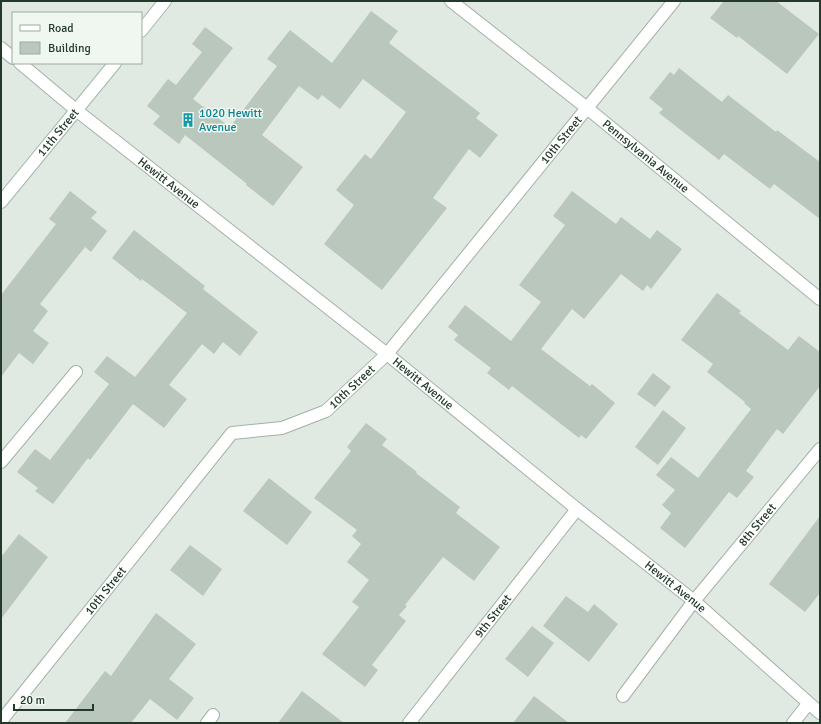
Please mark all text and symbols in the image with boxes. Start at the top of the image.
legend [12,12,142,64]
text: Road [48,21,74,36]
text: Building [48,41,91,56]
street label: 11th Street [34,106,83,160]
place label: 1020 Hewitt Avenue [199,106,262,135]
building icon: 1020 Hewitt Avenue [180,112,196,128]
street label: 10th Street [537,113,585,167]
street label: Pennsylvania Avenue [599,117,692,196]
street label: Hewitt Avenue [134,154,202,212]
street label: Hewitt Avenue [389,354,456,413]
street label: 10th Street [326,362,378,412]
street label: 8th Street [735,501,780,550]
street label: Hewitt Avenue [641,558,709,616]
street label: 10th Street [82,564,130,618]
street label: 9th Street [472,592,515,641]
scale bar [14,686,93,712]
text: 20 m [20,693,45,708]

